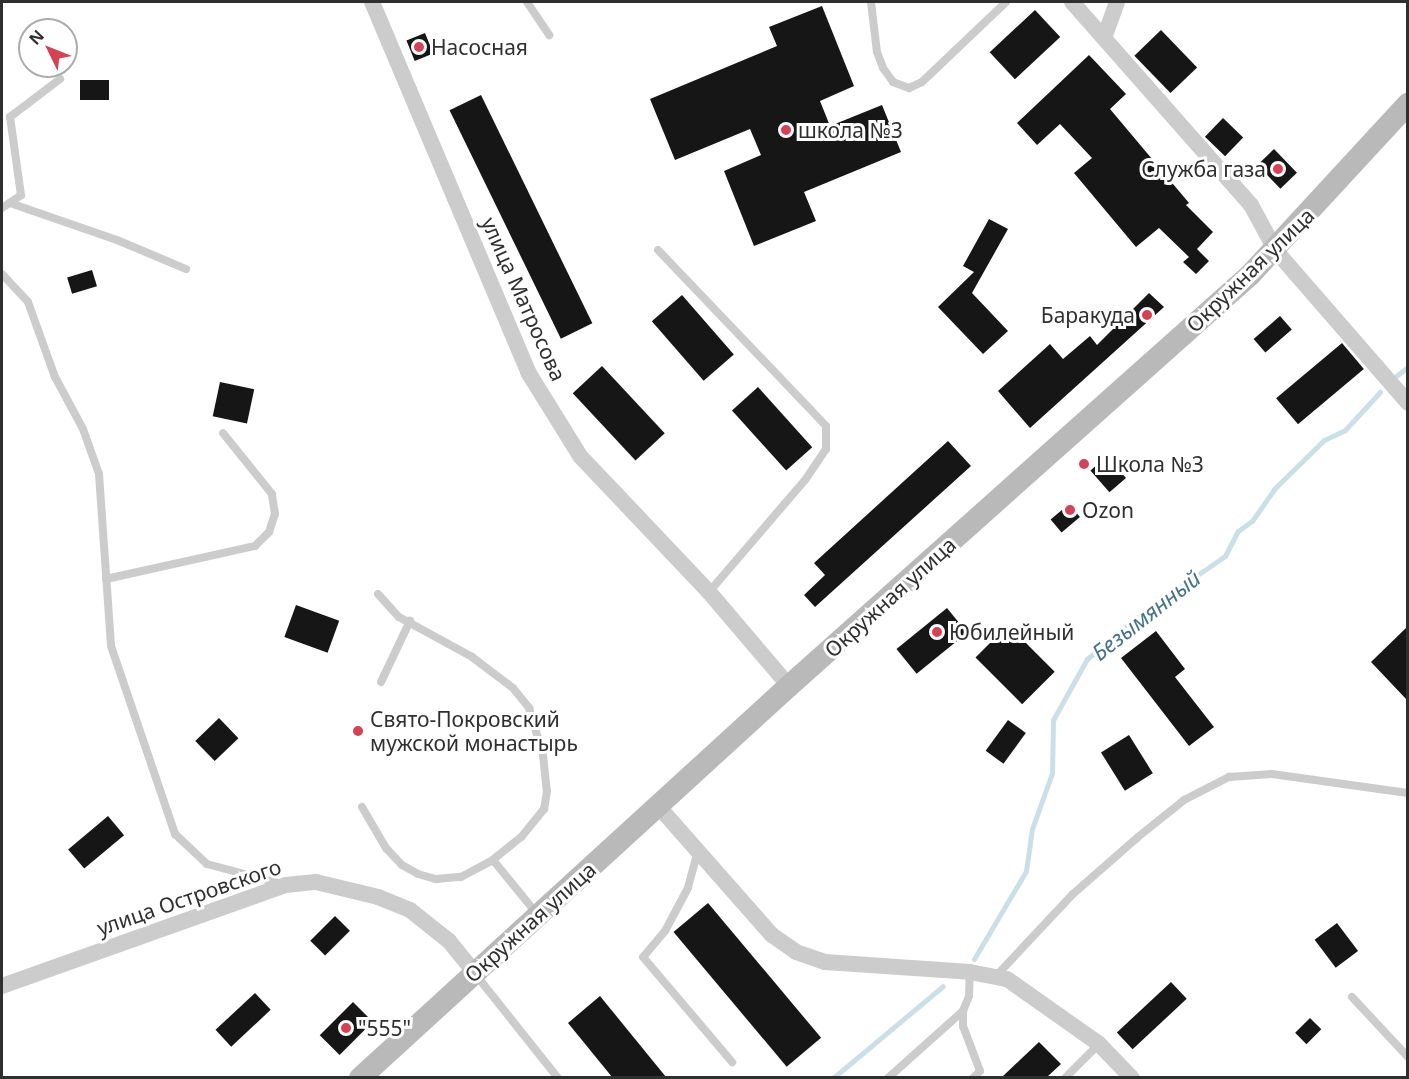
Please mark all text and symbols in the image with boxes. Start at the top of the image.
north arrow [18,18,78,78]
text: N [24,25,49,49]
place label: Насосная [431,34,528,60]
marker: Насосная [412,40,426,54]
place label: школа №3 [798,117,903,143]
marker: школа №3 [779,123,793,137]
place label: Служба газа [1141,156,1266,182]
marker: Служба газа [1271,162,1285,176]
street label: Окружная улица [1181,203,1319,337]
street label: улица Матросова [477,213,571,385]
place label: Баракуда [1041,302,1135,328]
marker: Баракуда [1140,308,1154,322]
place label: Школа №3 [1096,451,1204,477]
marker: Школа №3 [1077,457,1091,471]
place label: Ozon [1082,497,1134,523]
marker: Ozon [1063,503,1077,517]
street label: Окружная улица [819,532,961,662]
water label: Безымянный [1087,564,1205,666]
place label: Юбилейный [949,619,1074,645]
marker: Юбилейный [930,625,944,639]
place label: Свято-Покровский мужской монастырь [370,706,578,756]
marker: Свято-Покровский мужской монастырь [351,724,365,738]
street label: улица Островского [94,854,284,940]
street label: Окружная улица [459,857,601,987]
place label: "555" [358,1015,411,1041]
marker: "555" [339,1021,353,1035]

